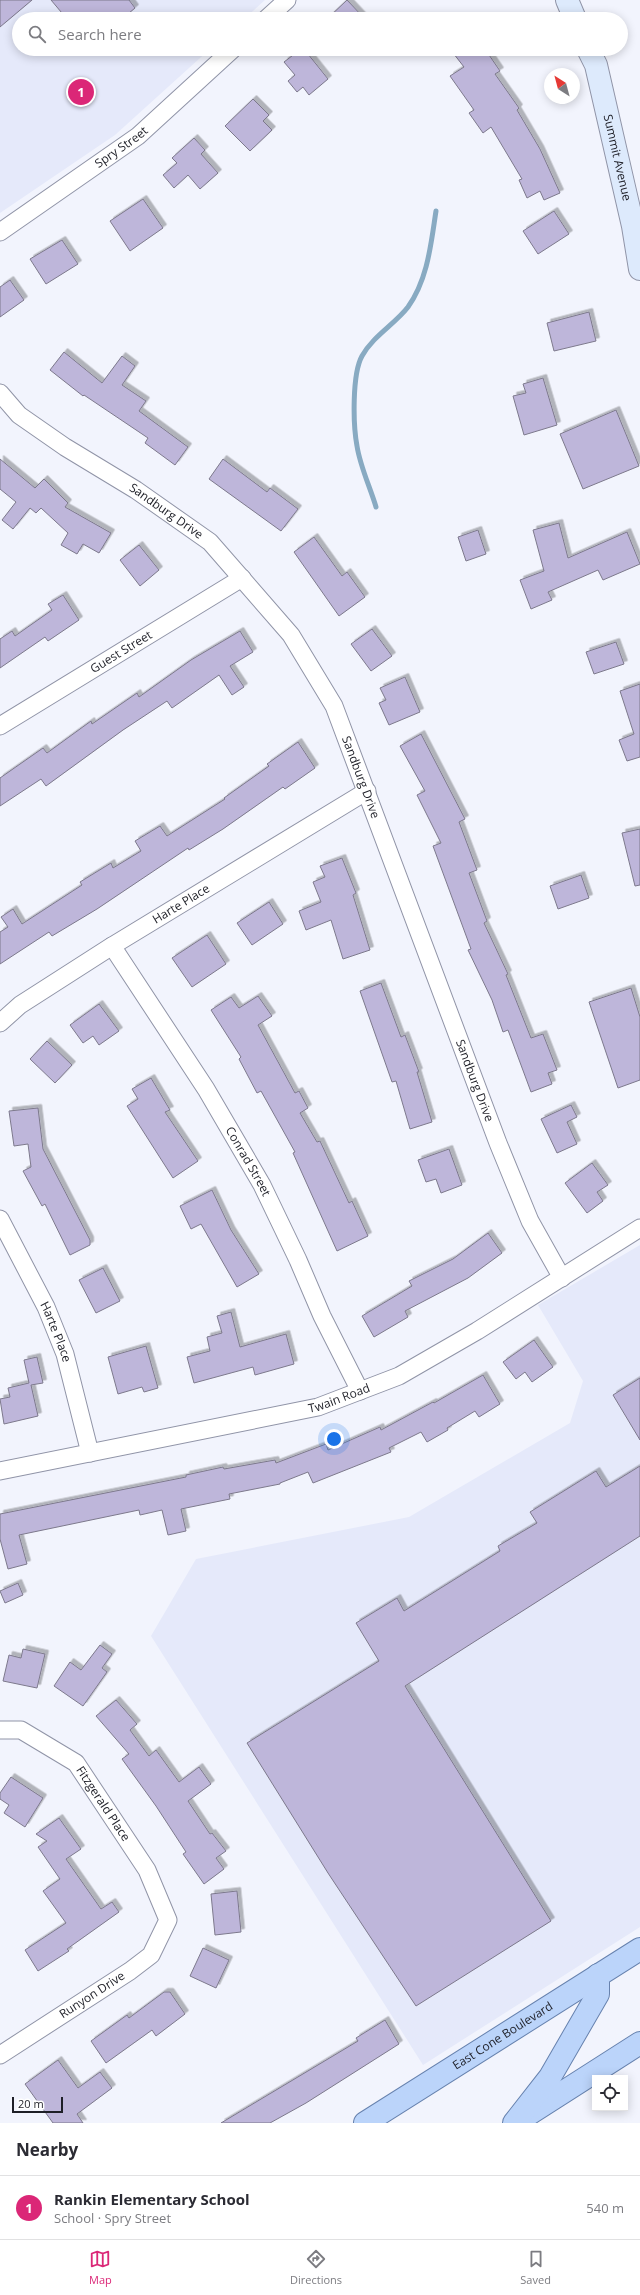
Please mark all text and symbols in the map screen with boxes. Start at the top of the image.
search box [12,12,628,56]
icon: search [26,23,48,45]
text: Search here [58,24,142,44]
north arrow [544,68,580,104]
pin: 1 [68,77,94,107]
street label: Summit Avenue [600,113,636,203]
street label: Spry Street [91,122,151,172]
street label: Sandburg Drive [126,479,207,543]
street label: Guest Street [87,626,155,677]
street label: Sandburg Drive [338,734,384,821]
street label: Harte Place [149,880,213,927]
street label: Sandburg Drive [452,1037,498,1124]
street label: Conrad Street [222,1123,275,1199]
street label: Harte Place [36,1298,76,1364]
street label: Twain Road [307,1379,372,1417]
your location [324,1429,344,1449]
street label: Fitzgerald Place [72,1763,135,1845]
street label: Runyon Drive [56,1967,128,2022]
street label: East Cone Boulevard [449,1997,556,2073]
map controls [592,2075,628,2111]
button: locate [592,2075,628,2111]
scale bar [12,2095,63,2114]
text: 20 m [18,2096,44,2111]
text: Nearby [16,2138,78,2161]
text: Rankin Elementary School [54,2189,250,2209]
text: 1 [25,2199,33,2217]
text: 540 m [586,2199,624,2217]
text: School · Spry Street [54,2209,171,2227]
tab: Map [89,2248,112,2287]
tab: Directions [290,2248,342,2287]
tab: Saved [520,2248,551,2287]

